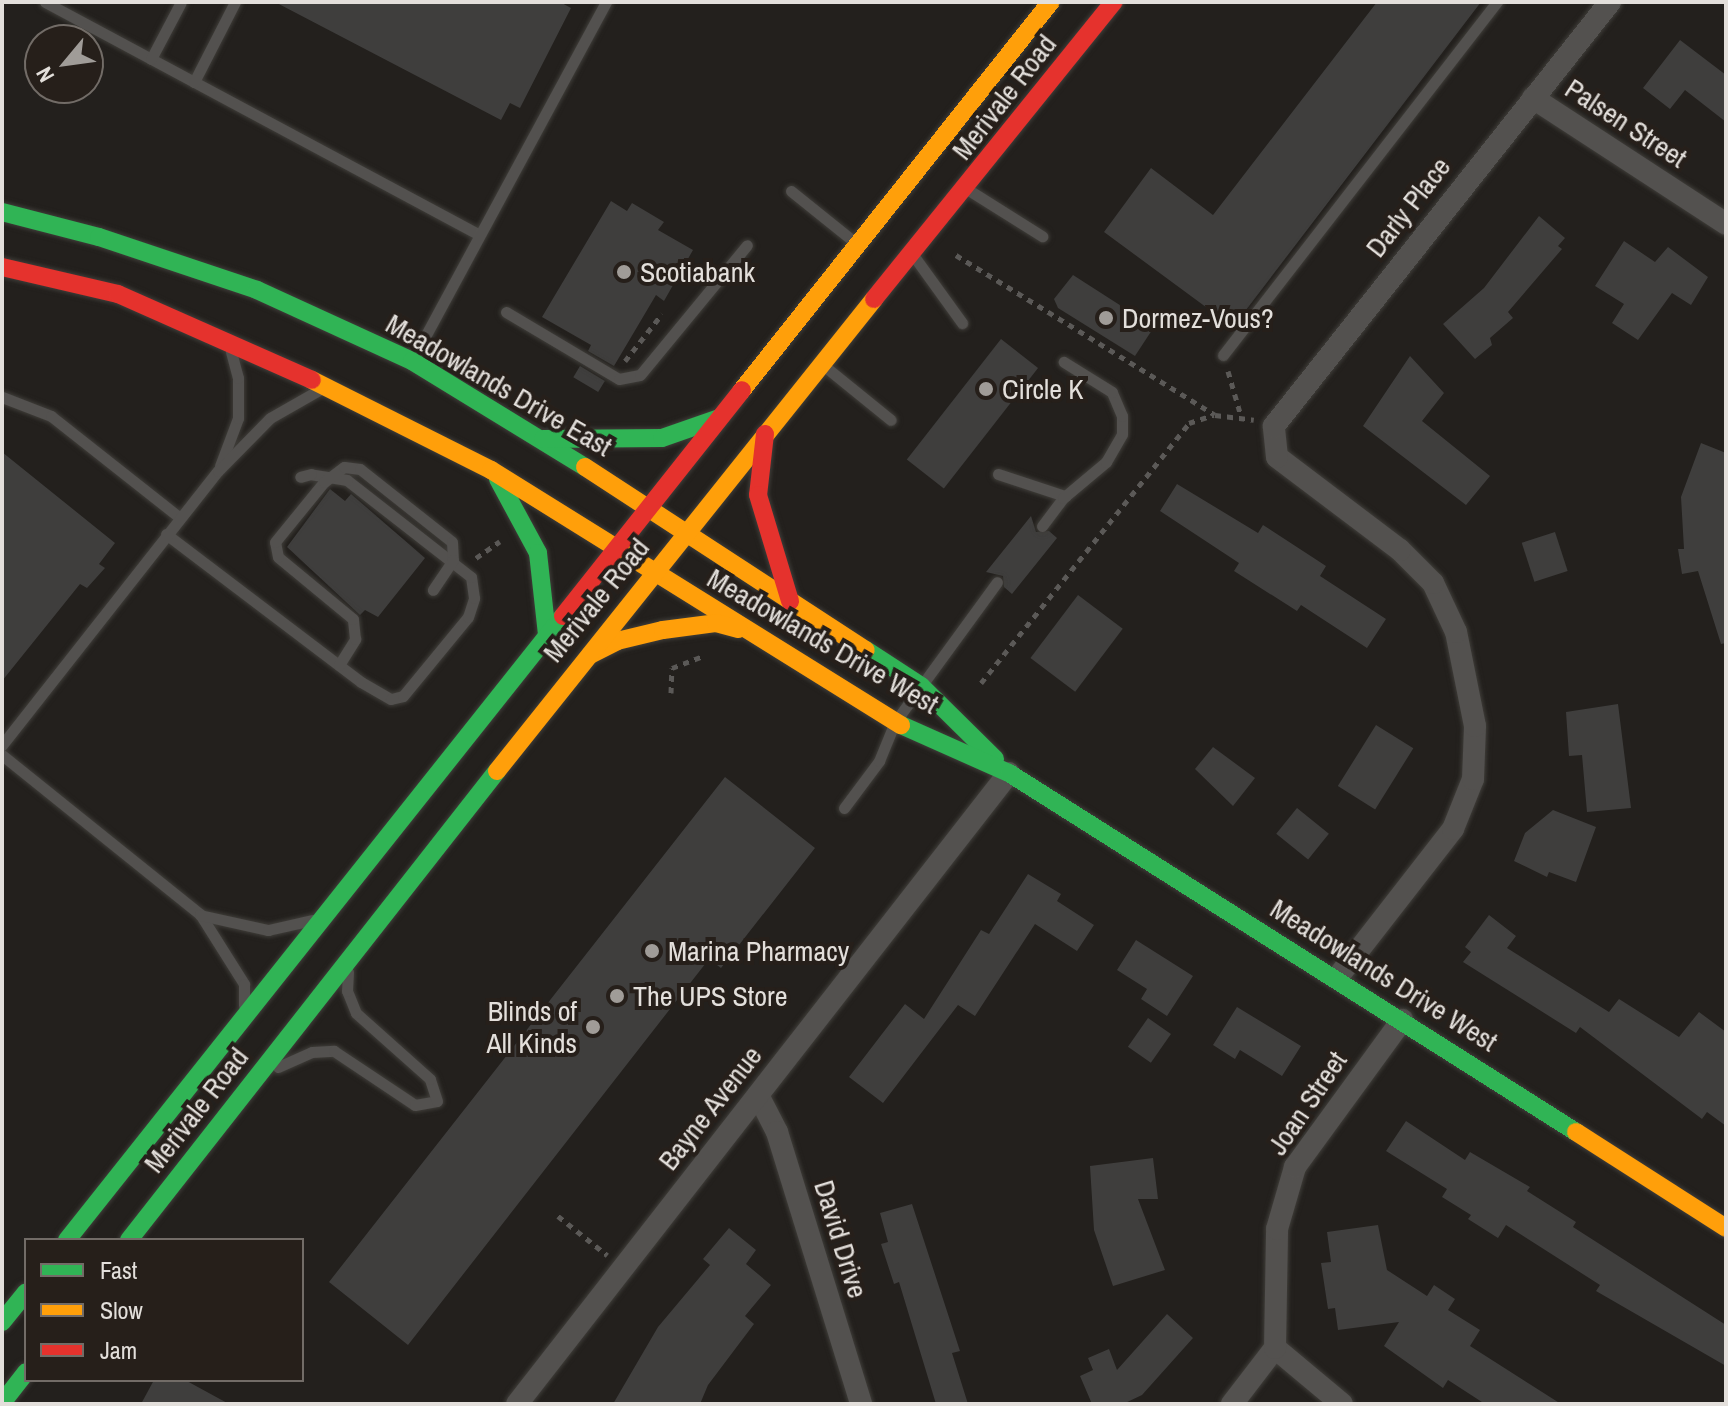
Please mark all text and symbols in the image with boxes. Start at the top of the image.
north arrow [24,24,104,104]
street label: Merivale Road [945,28,1063,166]
text: N [28,62,61,88]
street label: Palsen Street [1559,71,1693,175]
street label: Darly Place [1359,150,1457,264]
place label: Scotiabank [640,255,755,289]
marker: Scotiabank [615,263,633,281]
place label: Dormez-Vous? [1122,301,1274,335]
street label: Meadowlands Drive East [380,307,618,463]
marker: Dormez-Vous? [1097,309,1115,327]
place label: Circle K [1002,372,1084,406]
marker: Circle K [977,380,995,398]
street label: Merivale Road [536,531,656,669]
street label: Meadowlands Drive West [702,561,944,721]
street label: Meadowlands Drive West [1264,892,1504,1058]
place label: Marina Pharmacy [668,934,849,968]
marker: Marina Pharmacy [643,942,661,960]
place label: The UPS Store [633,979,787,1013]
marker: The UPS Store [608,987,626,1005]
place label: Blinds of All Kinds [486,994,577,1060]
marker: Blinds of All Kinds [584,1018,602,1036]
street label: Bayne Avenue [651,1039,769,1177]
street label: Merivale Road [137,1041,255,1179]
street label: Joan Street [1260,1045,1354,1161]
street label: David Drive [807,1176,875,1302]
legend [24,1238,304,1382]
text: Fast [100,1254,137,1286]
text: Slow [100,1294,143,1326]
text: Jam [100,1334,137,1366]

